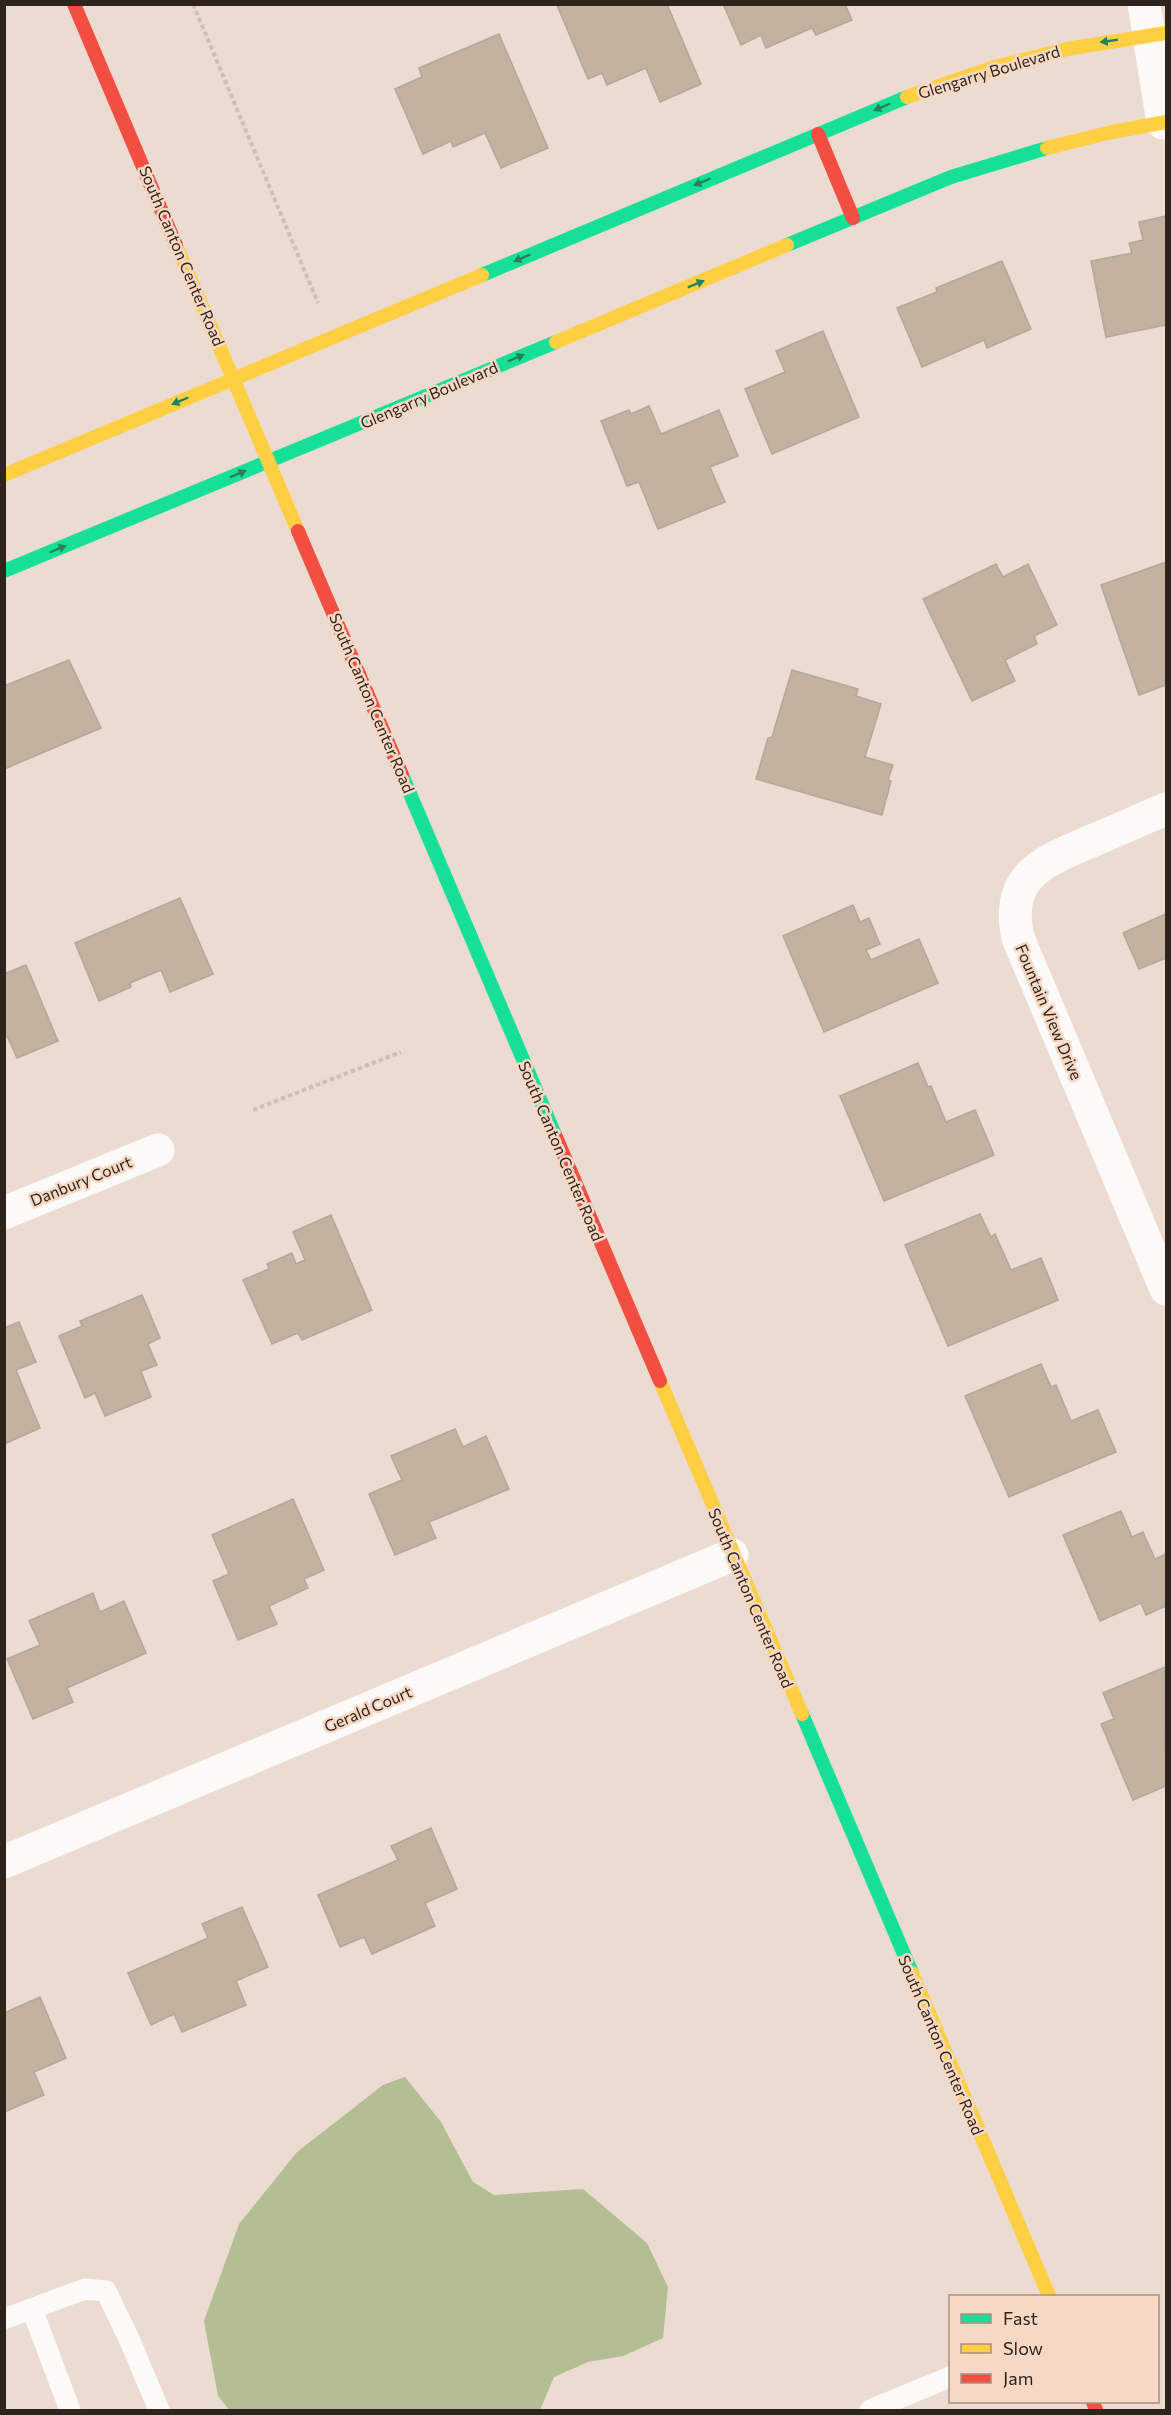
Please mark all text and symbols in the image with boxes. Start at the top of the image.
one-way arrow [1099,36,1118,45]
street label: Glengarry Boulevard [916,41,1062,102]
one-way arrow [872,102,890,112]
street label: South Canton Center Road [136,163,229,349]
one-way arrow [693,178,710,187]
one-way arrow [513,254,531,263]
one-way arrow [687,279,704,288]
one-way arrow [507,354,524,363]
street label: Glengarry Boulevard [357,357,500,432]
one-way arrow [171,396,189,406]
one-way arrow [230,469,248,479]
one-way arrow [50,544,68,554]
street label: South Canton Center Road [326,610,419,796]
street label: Fountain View Drive [1012,941,1087,1083]
street label: South Canton Center Road [515,1058,608,1244]
street label: Danbury Court [27,1151,135,1210]
street label: South Canton Center Road [705,1505,798,1691]
street label: Gerald Court [321,1681,415,1736]
street label: South Canton Center Road [895,1952,988,2138]
legend [949,2295,1159,2403]
text: Fast [1003,2307,1038,2329]
text: Slow [1003,2337,1043,2359]
text: Jam [1003,2367,1033,2389]

